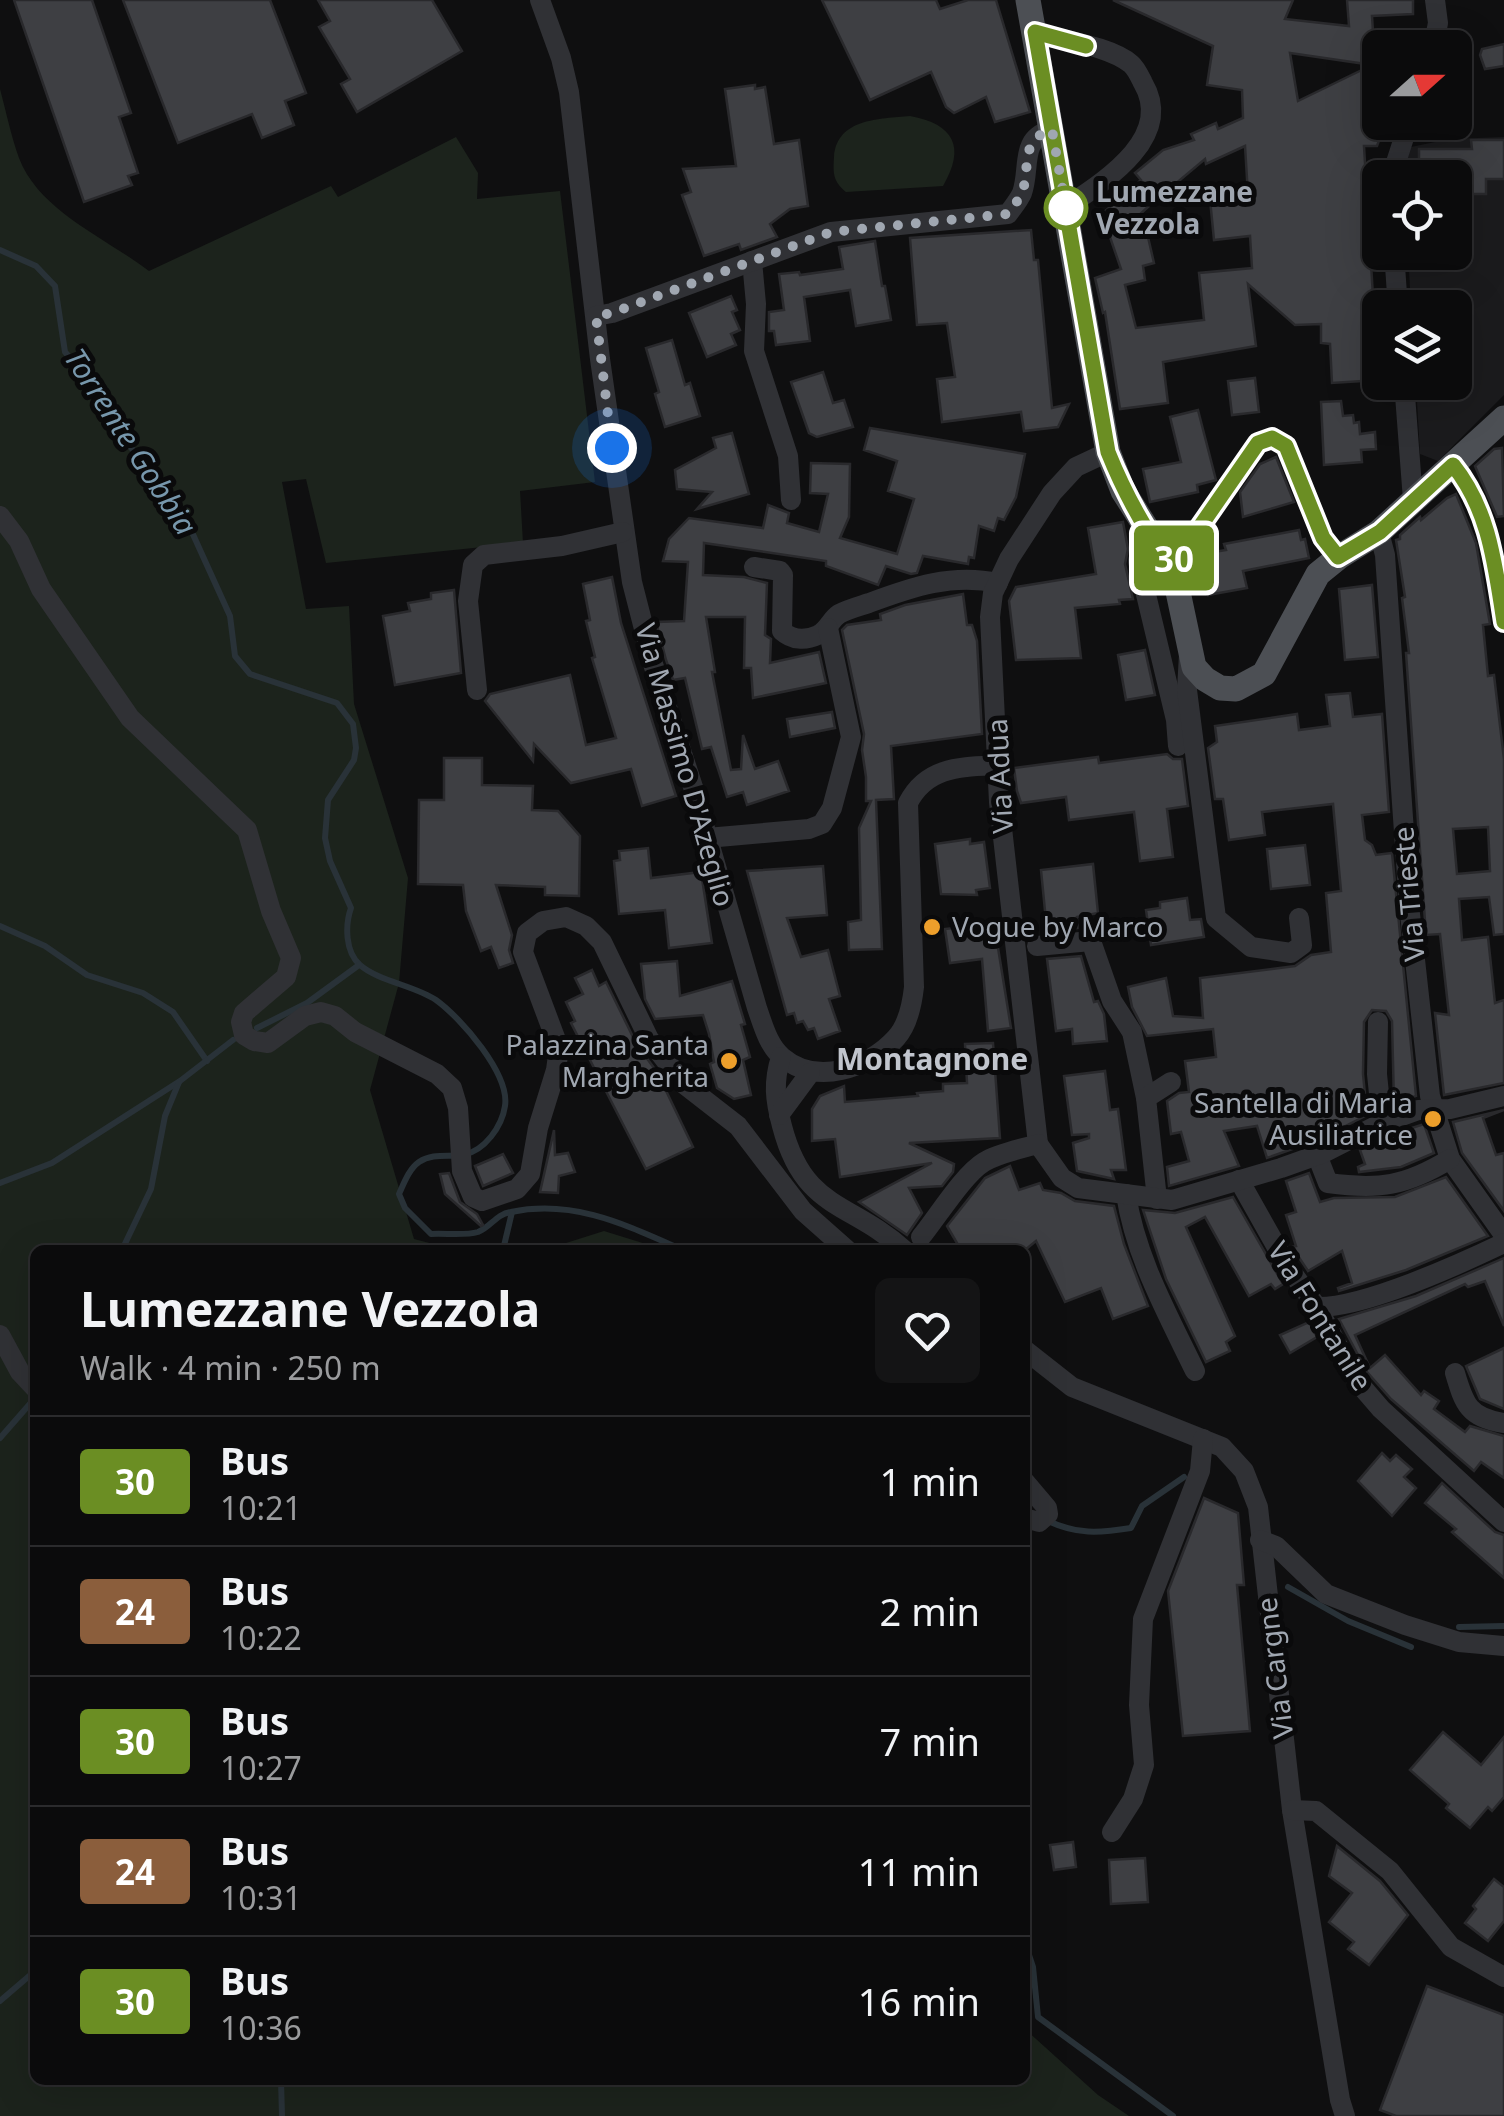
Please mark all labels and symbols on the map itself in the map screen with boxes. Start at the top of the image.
north arrow [1362,30,1472,140]
place label: Lumezzane Vezzola [1096,172,1253,242]
marker: Lumezzane Vezzola [1045,187,1087,229]
water label: Torrente Gobbia [56,340,207,542]
your location [587,423,637,473]
line badge: 30 [1129,526,1219,590]
street label: Via Massimo D'Azeglio [627,619,745,911]
street label: Via Adua [977,718,1021,835]
street label: Via Trieste [1383,825,1433,963]
place label: Vogue by Marco [952,907,1164,945]
marker: Vogue by Marco [921,916,943,938]
place label: Palazzina Santa Margherita [505,1025,709,1095]
district label: Montagnone [836,1038,1028,1079]
marker: Palazzina Santa Margherita [718,1050,740,1072]
place label: Santella di Maria Ausiliatrice [1194,1083,1413,1153]
marker: Santella di Maria Ausiliatrice [1422,1108,1444,1130]
street label: Via Fontanile [1260,1234,1382,1397]
street label: Via Cargne [1246,1595,1302,1741]

